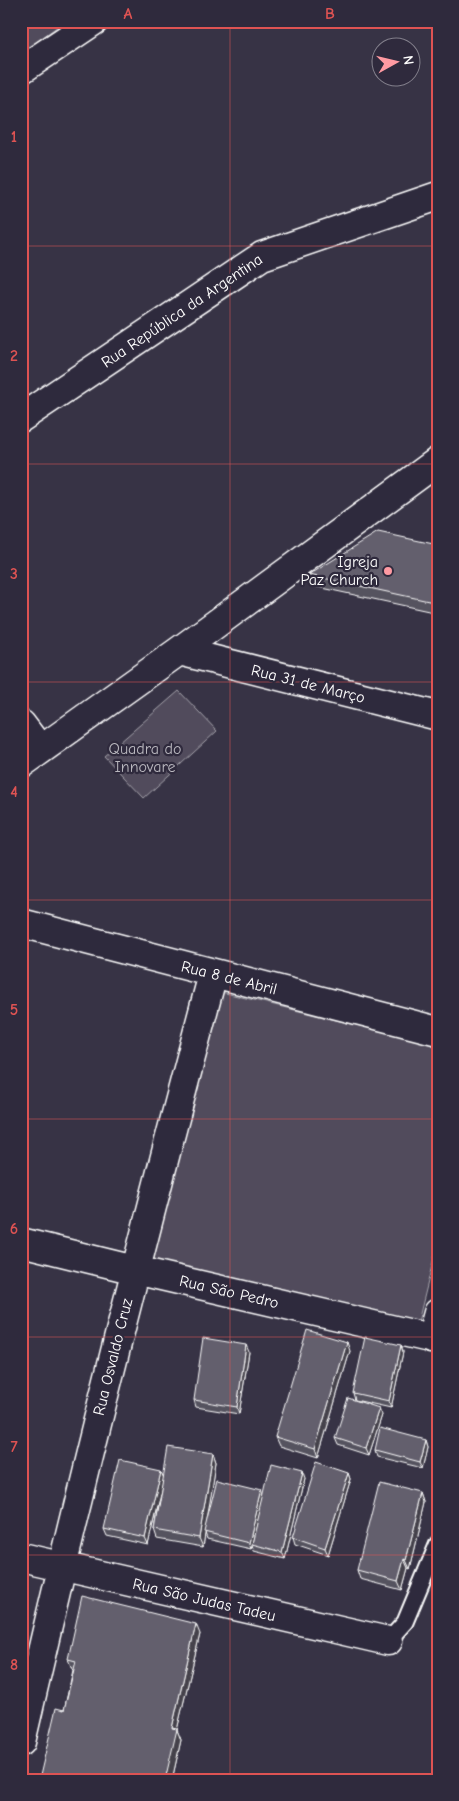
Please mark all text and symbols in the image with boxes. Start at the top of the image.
text: A [124,5,133,23]
text: B [325,5,335,23]
north arrow [372,38,422,88]
text: N [399,55,417,66]
text: 1 [11,128,17,146]
street label: Rua República da Argentina [98,250,266,372]
text: 2 [10,347,18,365]
place label: Igreja Paz Church [300,553,378,589]
text: 3 [10,565,18,583]
marker: Igreja Paz Church [382,565,394,577]
street label: Rua 31 de Março [249,661,367,707]
park label: Quadra do Innovare [109,740,181,776]
text: 4 [10,783,18,801]
street label: Rua 8 de Abril [179,957,279,999]
text: 5 [10,1001,18,1019]
text: 6 [10,1220,18,1238]
street label: Rua São Pedro [178,1272,280,1312]
street label: Rua Osvaldo Cruz [90,1297,136,1417]
text: 7 [10,1438,18,1456]
street label: Rua São Judas Tadeu [131,1575,277,1625]
text: 8 [10,1656,18,1674]

